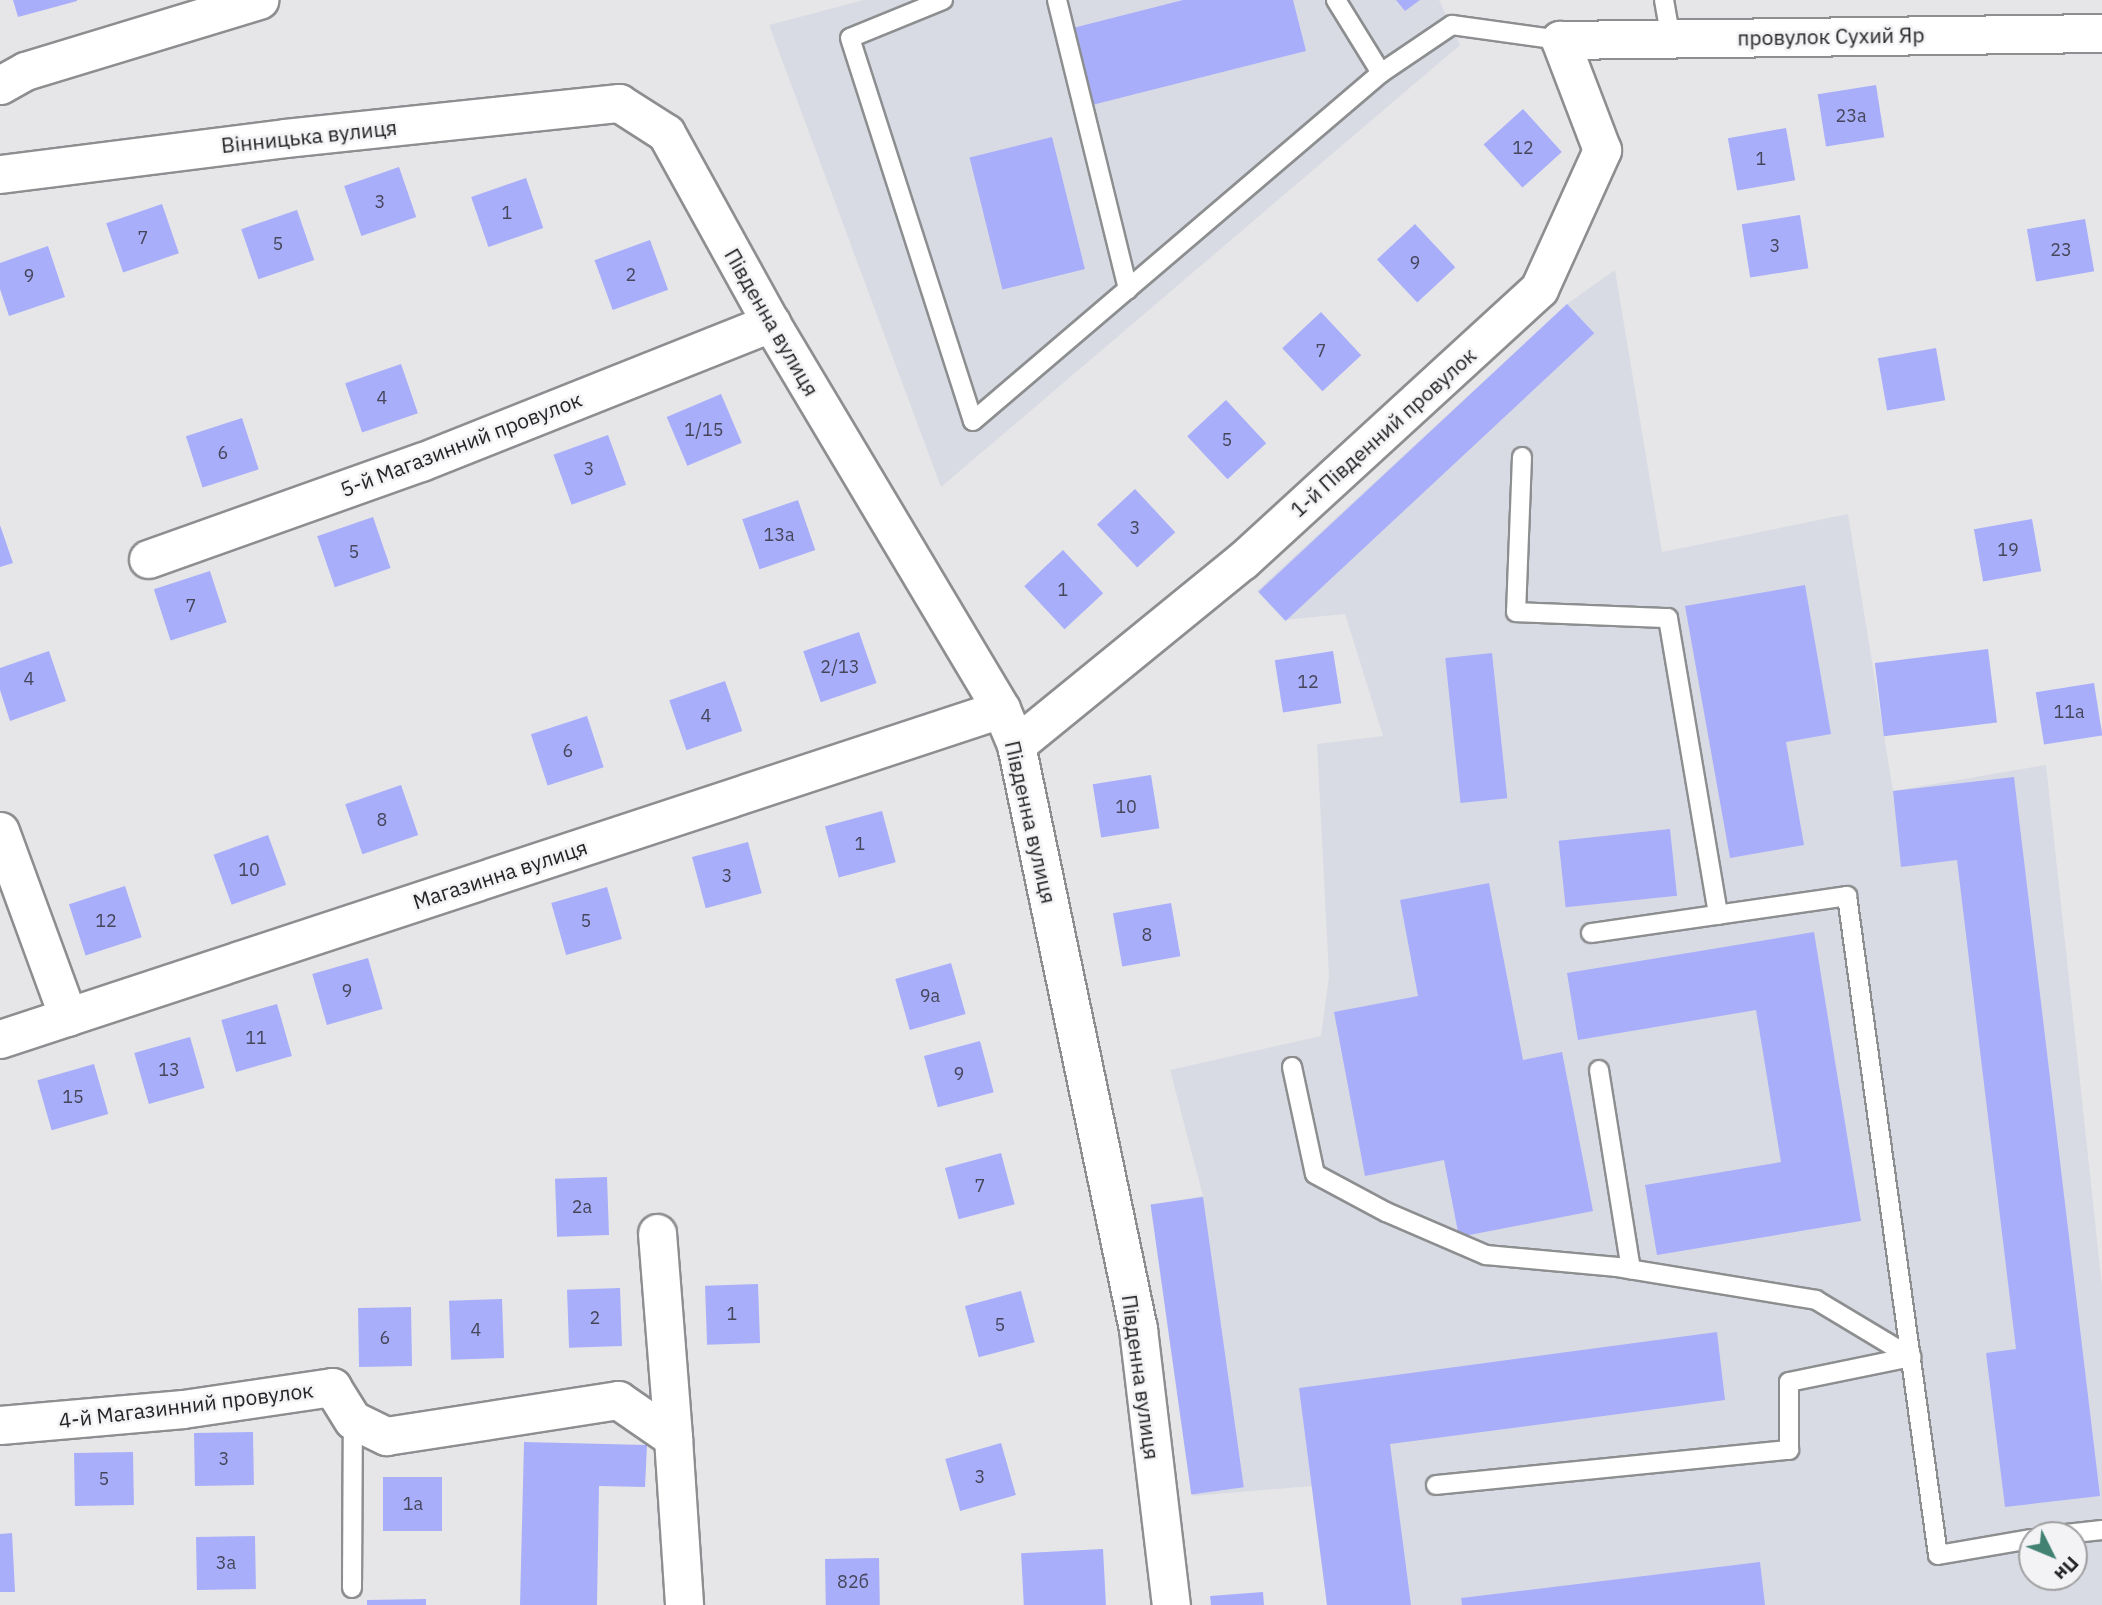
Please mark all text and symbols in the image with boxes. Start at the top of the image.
street label: провулок Сухий Яр [1737,22,1925,50]
house number: 23а [1835,105,1867,127]
street label: Вінницька вулиця [220,114,398,158]
house number: 12 [1512,137,1534,159]
house number: 1 [1756,148,1766,170]
house number: 3 [375,191,385,213]
house number: 1 [502,202,512,224]
house number: 7 [138,227,148,249]
house number: 5 [273,233,283,255]
house number: 3 [1770,235,1780,257]
house number: 23 [2050,239,2072,261]
street label: Південна вулиця [720,244,824,400]
house number: 9 [1410,252,1420,274]
house number: 2 [626,264,636,286]
house number: 9 [24,265,34,287]
house number: 7 [1316,340,1326,362]
street label: 1-й Південний провулок [1285,342,1481,522]
street label: 5-й Магазинний провулок [337,386,585,502]
house number: 4 [377,387,387,409]
house number: 1/15 [684,419,724,441]
house number: 5 [1222,429,1232,451]
house number: 6 [218,442,228,464]
house number: 3 [584,458,594,480]
house number: 3 [1130,517,1140,539]
house number: 13а [763,524,795,546]
house number: 19 [1997,539,2019,561]
house number: 5 [349,541,359,563]
house number: 1 [1058,579,1068,601]
house number: 7 [186,595,196,617]
house number: 2/13 [820,656,860,678]
house number: 4 [24,668,34,690]
house number: 12 [1297,671,1319,693]
house number: 11а [2053,701,2085,723]
house number: 4 [701,705,711,727]
street label: Південна вулиця [1000,738,1062,906]
house number: 6 [563,740,573,762]
house number: 10 [1115,796,1137,818]
house number: 8 [377,809,387,831]
house number: 1 [855,833,865,855]
street label: Магазинна вулиця [410,834,590,914]
house number: 10 [238,859,260,881]
house number: 3 [722,865,732,887]
house number: 12 [95,910,117,932]
house number: 5 [581,910,591,932]
house number: 8 [1142,924,1152,946]
house number: 9 [342,980,352,1002]
house number: 9а [920,985,940,1007]
house number: 11 [245,1027,267,1049]
house number: 13 [158,1059,180,1081]
house number: 9 [954,1063,964,1085]
house number: 15 [62,1086,84,1108]
house number: 7 [975,1175,985,1197]
house number: 2а [572,1196,592,1218]
street label: Південна вулиця [1117,1293,1165,1461]
house number: 1 [727,1303,737,1325]
house number: 2 [590,1307,600,1329]
house number: 5 [995,1314,1005,1336]
house number: 4 [471,1319,481,1341]
house number: 6 [380,1327,390,1349]
street label: 4-й Магазинний провулок [57,1377,315,1433]
house number: 3 [219,1448,229,1470]
house number: 3 [975,1466,985,1488]
house number: 5 [99,1468,109,1490]
house number: 1а [403,1493,423,1515]
north arrow [2018,1521,2088,1591]
house number: 3а [216,1552,236,1574]
text: Пн [2050,1552,2084,1586]
house number: 82б [837,1571,869,1593]

